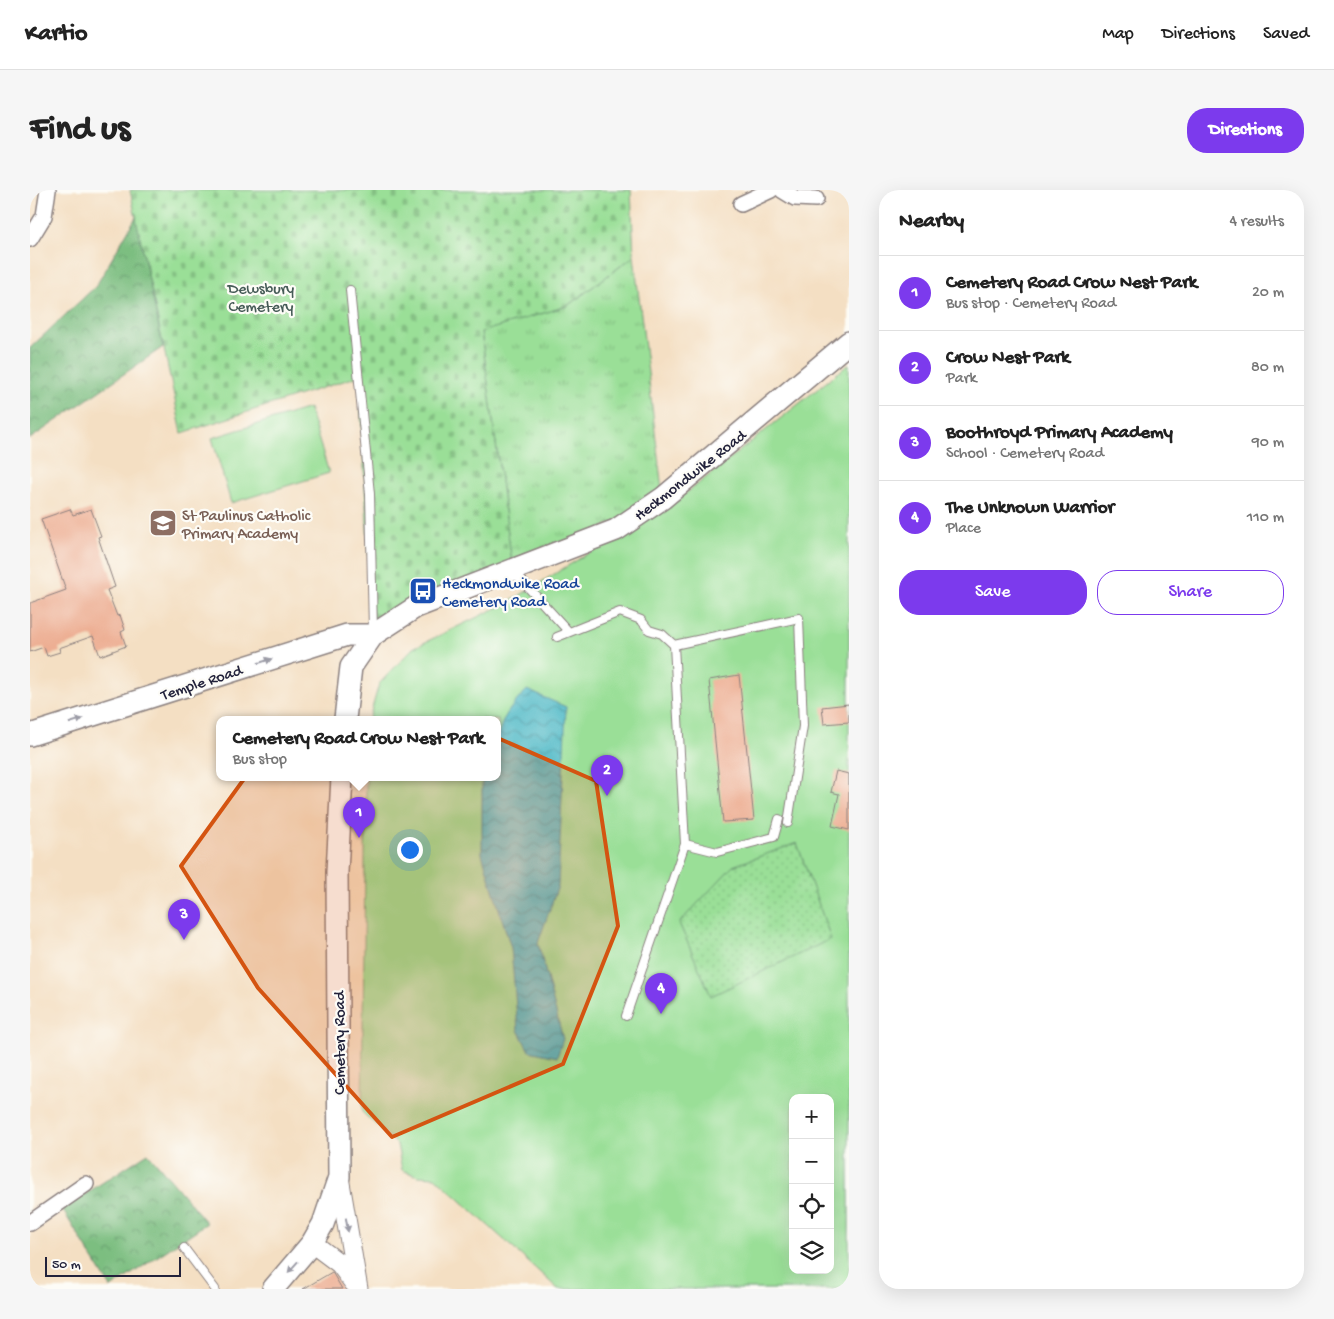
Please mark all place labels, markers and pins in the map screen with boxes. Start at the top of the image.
school or university icon: St Paulinus Catholic Primary Academy [148,508,178,538]
place label: St Paulinus Catholic Primary Academy [181,508,311,545]
bus stop icon: Heckmondwike Road Cemetery Road [408,576,438,606]
place label: Heckmondwike Road Cemetery Road [442,576,580,613]
pin: 2 [591,755,623,796]
pin: 1 [343,797,375,838]
pin: 3 [168,899,200,940]
pin: 4 [645,973,677,1014]

